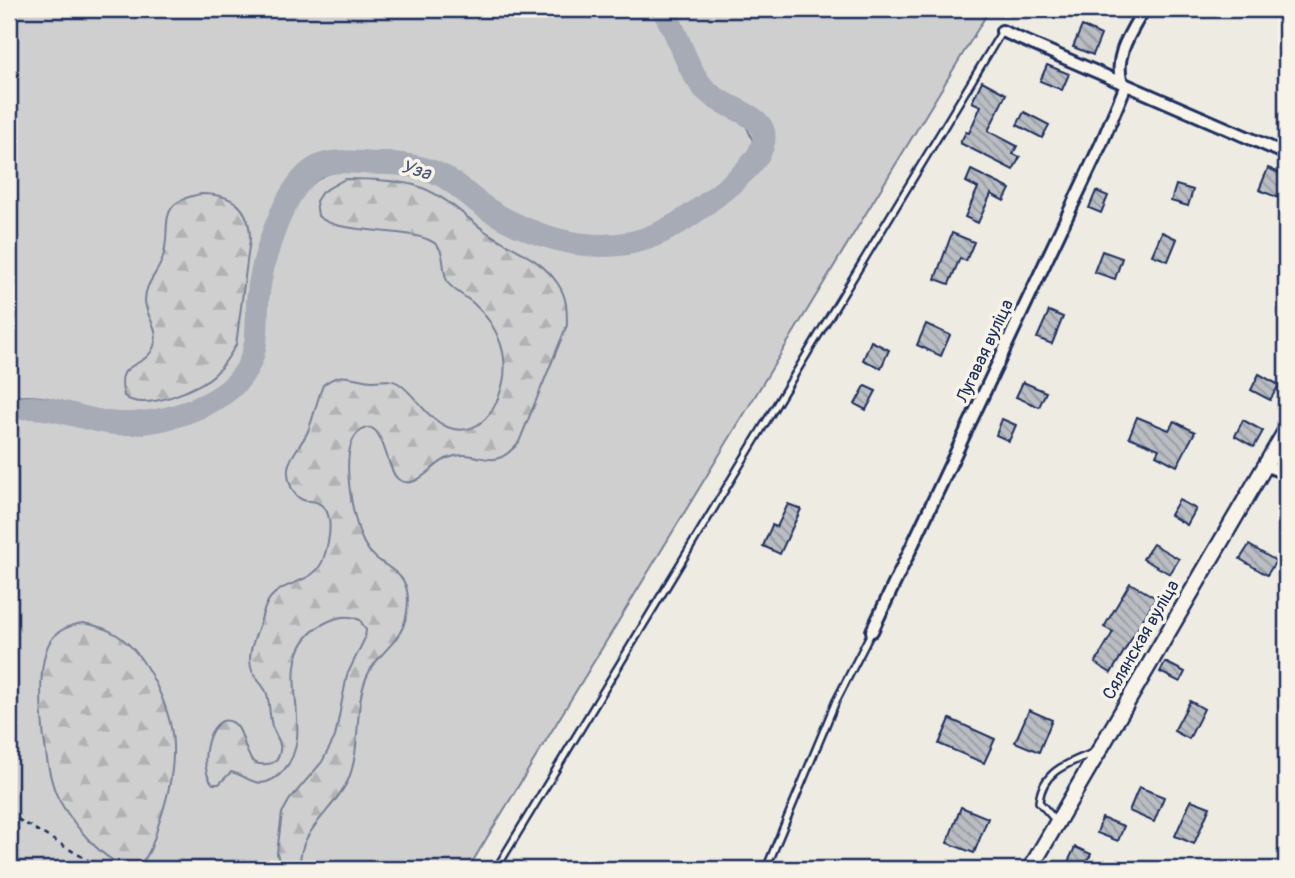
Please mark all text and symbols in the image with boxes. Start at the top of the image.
water label: Уза [399,154,435,186]
street label: Лугавая вуліца [951,296,1019,407]
street label: Сялянская вуліца [1097,576,1185,704]

